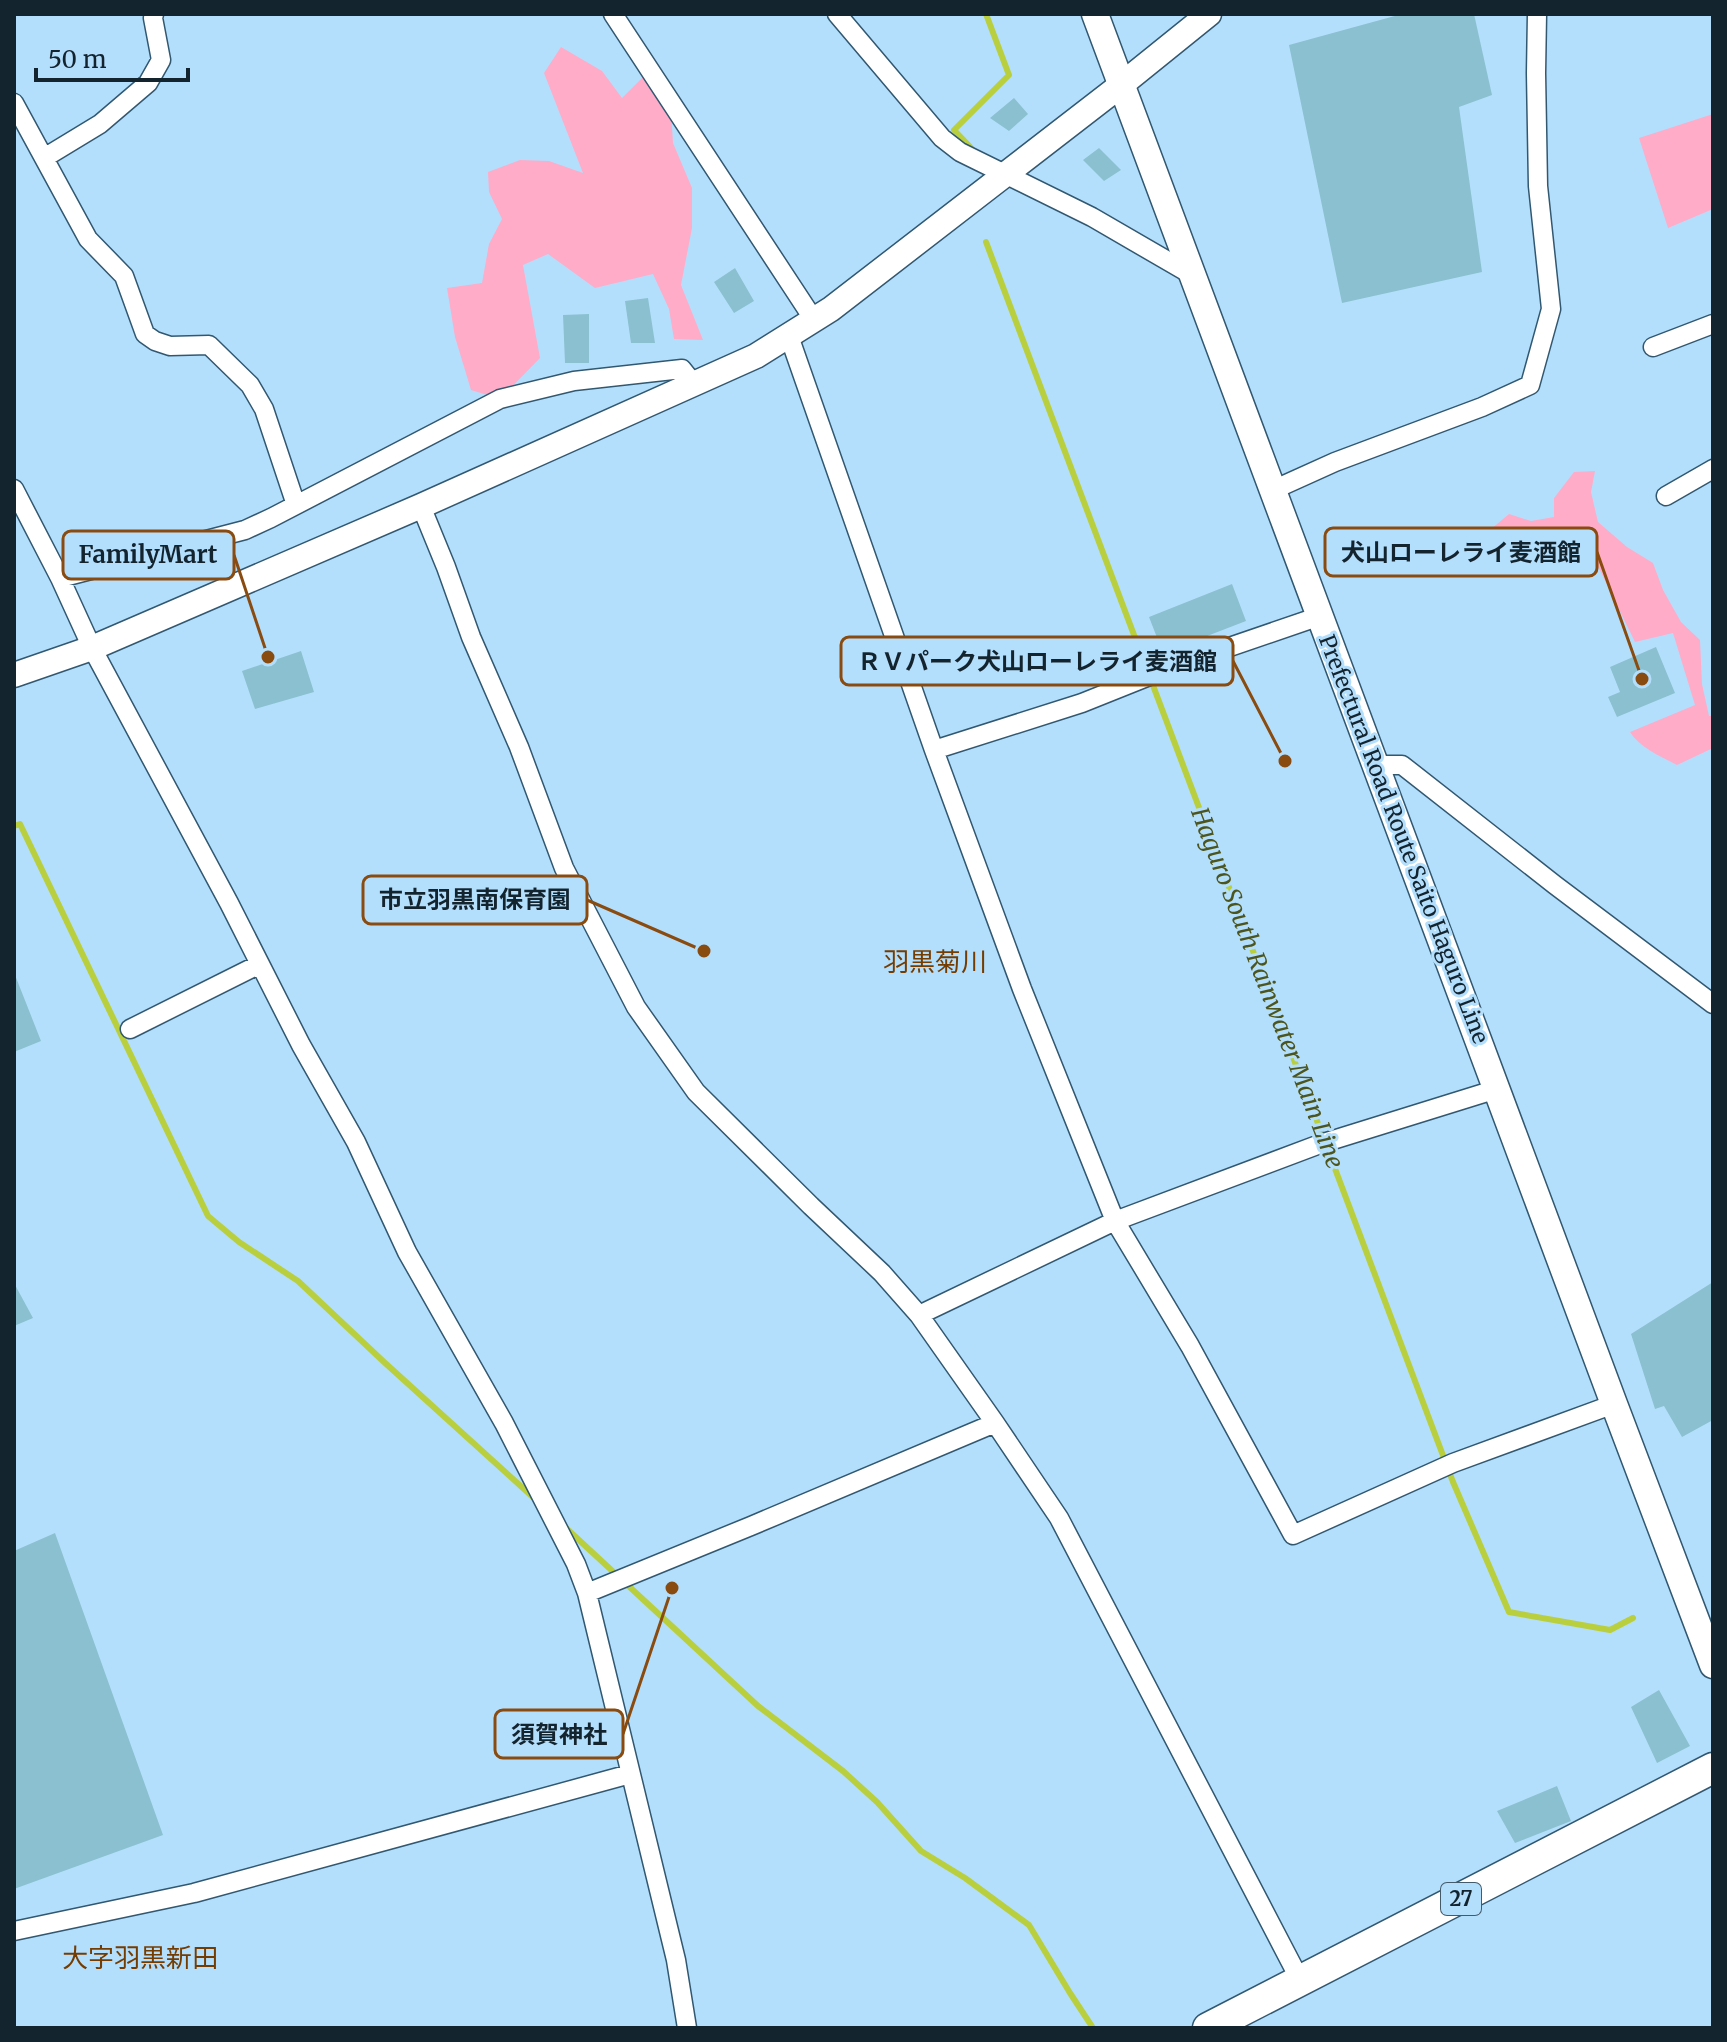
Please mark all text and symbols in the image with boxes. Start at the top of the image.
scale bar [36,32,188,82]
text: 50 m [48,44,107,75]
callout: 犬山ローレライ麦酒館 [1325,528,1597,576]
callout: FamilyMart [63,531,234,579]
text: 犬山ローレライ麦酒館 [1341,537,1581,568]
text: FamilyMart [79,539,218,570]
street label: Prefectural Road Route Saito Haguro Line [1313,631,1495,1047]
callout: ＲＶパーク犬山ローレライ麦酒館 [841,637,1233,685]
text: ＲＶパーク犬山ローレライ麦酒館 [857,646,1217,677]
water label: Haguro South Rainwater Main Line [1184,802,1351,1173]
callout: 市立羽黒南保育園 [363,876,587,924]
text: 市立羽黒南保育園 [379,884,571,915]
district label: 羽黒菊川 [883,945,987,978]
callout: 須賀神社 [495,1710,623,1758]
text: 須賀神社 [511,1719,607,1750]
road number: 27 [1441,1883,1481,1915]
district label: 大字羽黒新田 [62,1941,218,1974]

